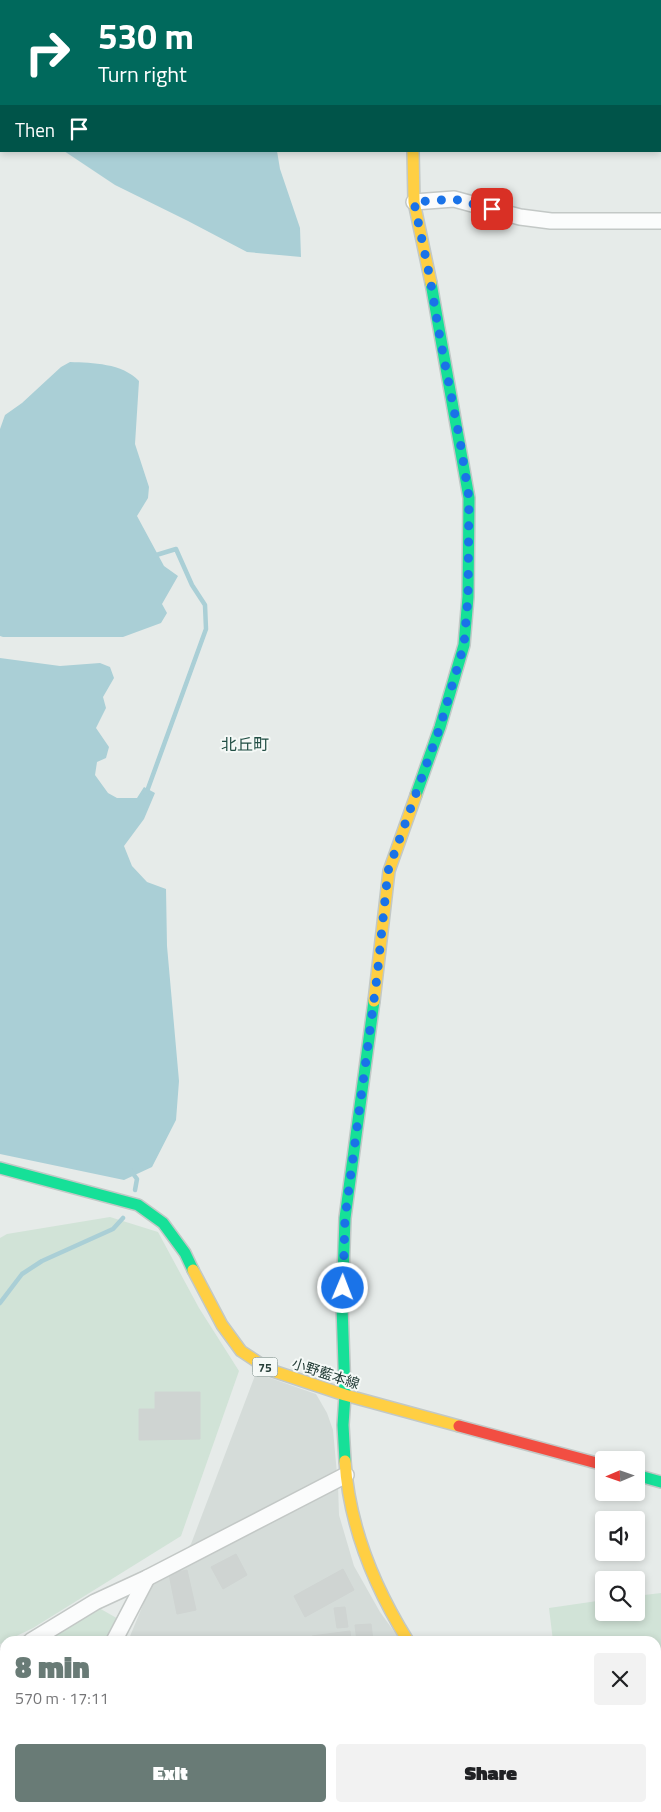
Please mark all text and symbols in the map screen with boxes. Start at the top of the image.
text: 530 m [98,9,194,63]
icon: right [15,20,80,85]
text: Turn right [98,57,187,91]
text: Then [15,115,55,144]
icon: arrive [65,115,93,143]
pin [471,188,513,230]
icon: arrive [478,195,506,223]
district label: 北丘町 [221,732,269,756]
position arrow [316,1261,368,1313]
street label: 小野藍本線 [289,1352,363,1394]
road number: 75 [252,1358,278,1376]
north arrow [595,1451,645,1501]
map controls [595,1451,645,1621]
button: sound [595,1511,645,1561]
button: search [595,1571,645,1621]
text: 8 min [15,1644,90,1690]
button: close [594,1653,646,1705]
text: 570 m · 17:11 [15,1686,109,1710]
button: Exit [15,1744,326,1802]
button: Share [336,1744,646,1802]

